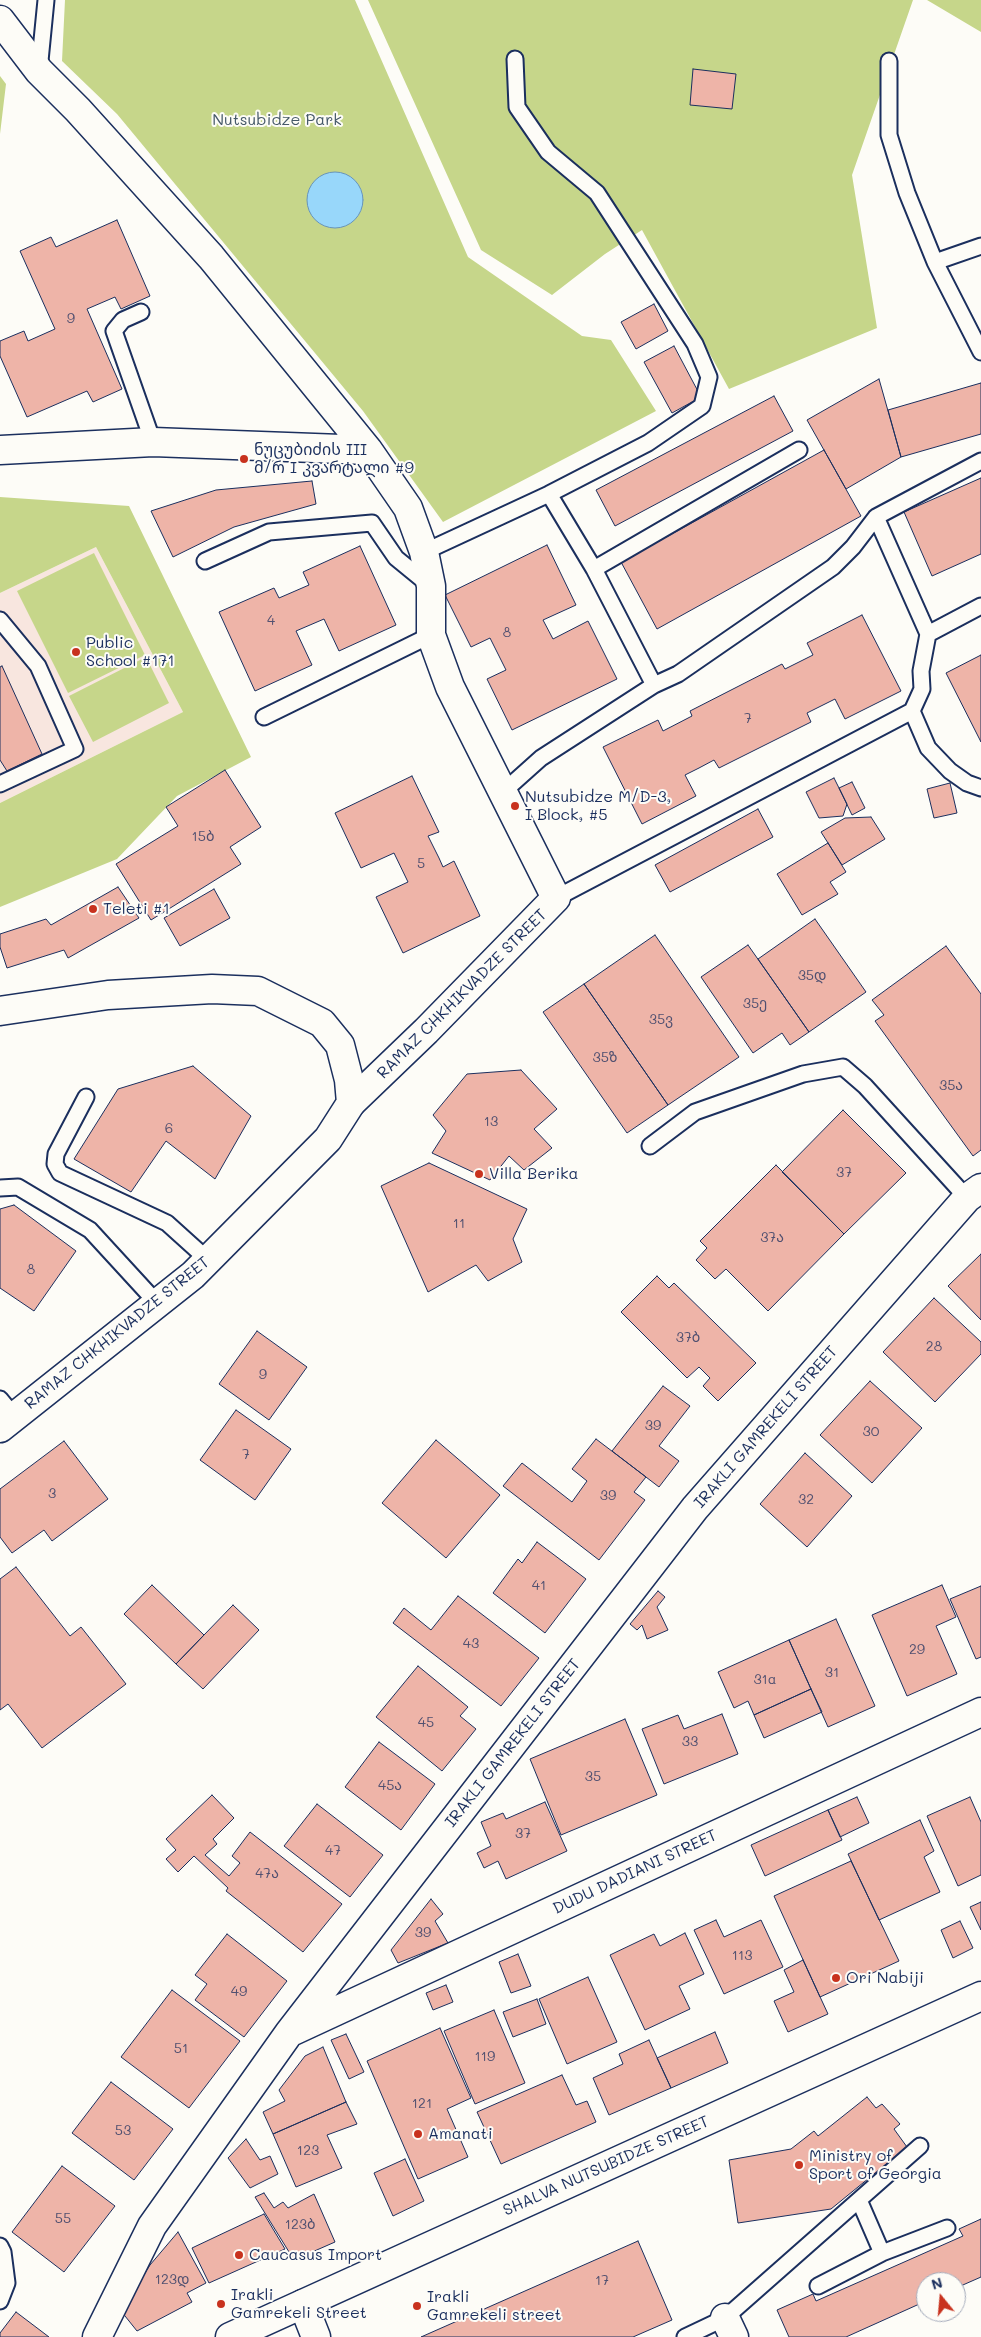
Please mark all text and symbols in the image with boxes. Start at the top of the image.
park label: Nutsubidze Park [212,110,342,130]
house number: 9 [67,311,75,327]
place label: ნუცუბიძის III მ/რ I კვარტალი #9 [254,440,414,478]
marker: ნუცუბიძის III მ/რ I კვარტალი #9 [238,453,250,465]
house number: 4 [267,613,275,629]
house number: 8 [503,625,511,641]
place label: Public School #171 [86,633,175,671]
marker: Public School #171 [70,646,82,658]
house number: 7 [744,711,752,727]
place label: Nutsubidze M/D-3, I Block, #5 [525,787,671,825]
marker: Nutsubidze M/D-3, I Block, #5 [509,800,521,812]
house number: 15ბ [192,829,214,845]
house number: 5 [417,856,425,872]
place label: Teleti #1 [103,899,170,919]
marker: Teleti #1 [87,903,99,915]
street label: RAMAZ CHKHIKVADZE STREET [373,905,551,1083]
house number: 35დ [798,968,826,984]
house number: 35ე [743,996,767,1012]
house number: 35ვ [649,1012,673,1028]
house number: 35ზ [592,1050,618,1066]
house number: 35ა [939,1078,963,1094]
house number: 13 [484,1114,498,1130]
house number: 6 [165,1121,173,1137]
place label: Villa Berika [489,1164,579,1184]
house number: 37 [836,1165,852,1181]
marker: Villa Berika [473,1168,485,1180]
house number: 11 [453,1216,465,1232]
house number: 37ა [760,1230,784,1246]
street label: RAMAZ CHKHIKVADZE STREET [21,1252,213,1414]
house number: 8 [27,1262,35,1278]
house number: 37ბ [676,1330,700,1346]
house number: 28 [926,1339,942,1355]
street label: IRAKLI GAMREKELI STREET [690,1342,842,1512]
house number: 9 [259,1367,267,1383]
house number: 39 [645,1418,661,1434]
house number: 30 [863,1424,879,1440]
house number: 7 [242,1447,250,1463]
house number: 3 [48,1486,56,1502]
house number: 39 [600,1488,616,1504]
house number: 32 [798,1492,814,1508]
house number: 41 [532,1578,546,1594]
house number: 43 [463,1636,479,1652]
house number: 29 [909,1642,925,1658]
street label: IRAKLI GAMREKELI STREET [441,1655,585,1831]
house number: 31 [825,1665,839,1681]
house number: 31a [753,1672,777,1688]
house number: 45 [418,1715,434,1731]
house number: 33 [682,1734,698,1750]
house number: 35 [585,1769,601,1785]
house number: 45ა [378,1778,402,1794]
street label: DUDU DADIANI STREET [550,1825,720,1919]
house number: 37 [515,1826,531,1842]
house number: 47 [325,1843,341,1859]
house number: 47ა [255,1866,279,1882]
house number: 39 [415,1925,431,1941]
house number: 113 [732,1948,752,1964]
place label: Ori Nabiji [846,1968,924,1988]
marker: Ori Nabiji [830,1972,842,1984]
house number: 49 [231,1984,247,2000]
house number: 51 [174,2041,188,2057]
house number: 119 [475,2049,495,2065]
house number: 121 [412,2096,432,2112]
street label: SHALVA NUTSUBIDZE STREET [500,2112,712,2220]
house number: 53 [115,2123,131,2139]
place label: Amanati [428,2124,493,2144]
marker: Amanati [412,2128,424,2140]
house number: 123 [297,2143,319,2159]
place label: Ministry of Sport of Georgia [809,2146,942,2184]
marker: Ministry of Sport of Georgia [793,2159,805,2171]
house number: 55 [55,2211,71,2227]
house number: 123ბ [285,2217,315,2233]
place label: Caucasus Import [249,2245,382,2265]
marker: Caucasus Import [233,2249,245,2261]
house number: 123დ [155,2272,189,2288]
north arrow [916,2272,966,2322]
text: N [929,2272,945,2294]
house number: 17 [595,2273,609,2289]
place label: Irakli Gamrekeli Street [231,2285,367,2323]
place label: Irakli Gamrekeli street [427,2287,562,2325]
marker: Irakli Gamrekeli Street [215,2298,227,2310]
marker: Irakli Gamrekeli street [411,2300,423,2312]

